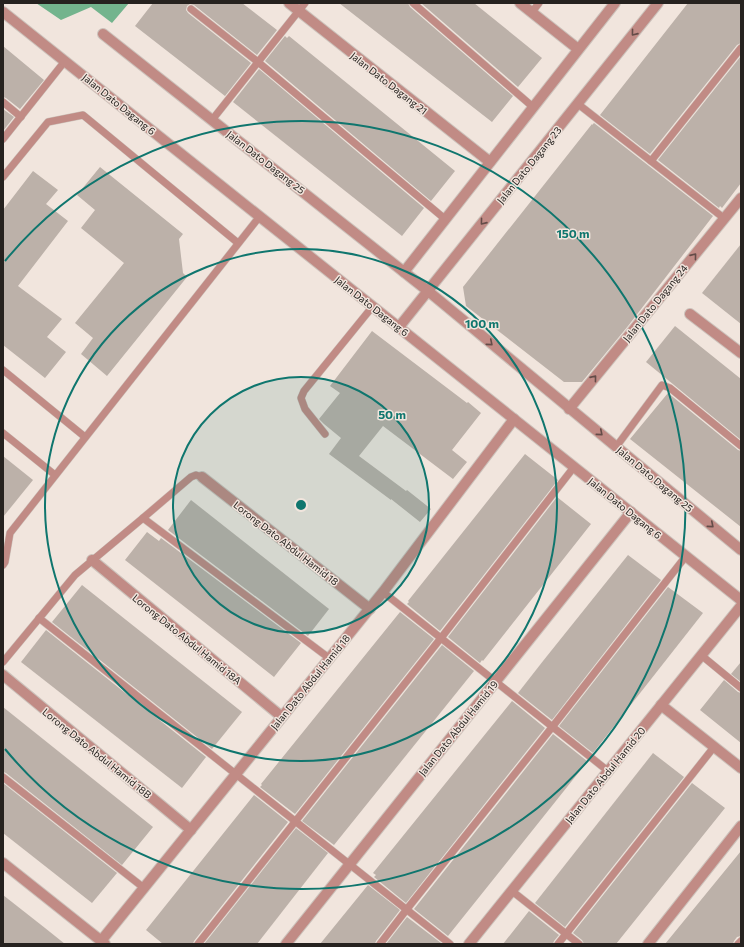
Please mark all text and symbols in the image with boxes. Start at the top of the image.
one-way arrow [632,29,639,36]
street label: Jalan Dato Dagang 21 [348,49,430,117]
street label: Jalan Dato Dagang 6 [80,71,158,137]
street label: Jalan Dato Dagang 23 [494,124,564,206]
street label: Jalan Dato Dagang 25 [225,128,308,196]
one-way arrow [480,218,487,225]
text: 150 m [556,226,590,240]
one-way arrow [690,253,697,261]
street label: Jalan Dato Dagang 24 [620,262,690,344]
street label: Jalan Dato Dagang 6 [333,273,411,339]
text: 100 m [465,316,499,330]
one-way arrow [486,338,493,345]
one-way arrow [590,376,597,383]
text: 50 m [378,407,406,421]
one-way arrow [595,429,602,436]
street label: Jalan Dato Dagang 25 [615,444,696,514]
street label: Jalan Dato Dagang 6 [586,475,664,541]
street label: Lorong Dato Abdul Hamid 18 [231,498,341,588]
centre of rings [294,498,308,512]
one-way arrow [706,520,713,527]
street label: Lorong Dato Abdul Hamid 18A [130,591,244,687]
street label: Jalan Dato Abdul Hamid 18 [268,632,352,732]
street label: Jalan Dato Abdul Hamid 19 [416,678,500,778]
street label: Lorong Dato Abdul Hamid 18B [40,705,154,801]
street label: Jalan Dato Abdul Hamid 20 [562,724,648,826]

